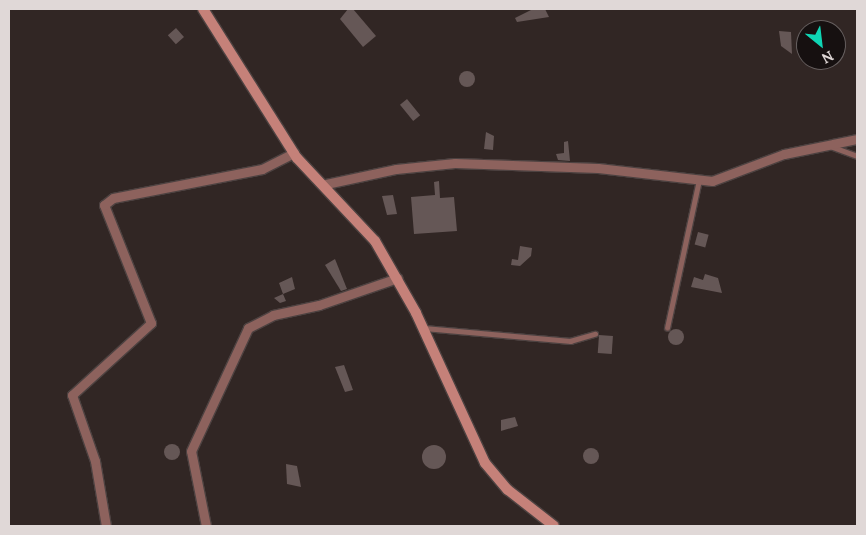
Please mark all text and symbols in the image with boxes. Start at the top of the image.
north arrow [796,20,846,70]
text: N [819,47,837,68]

